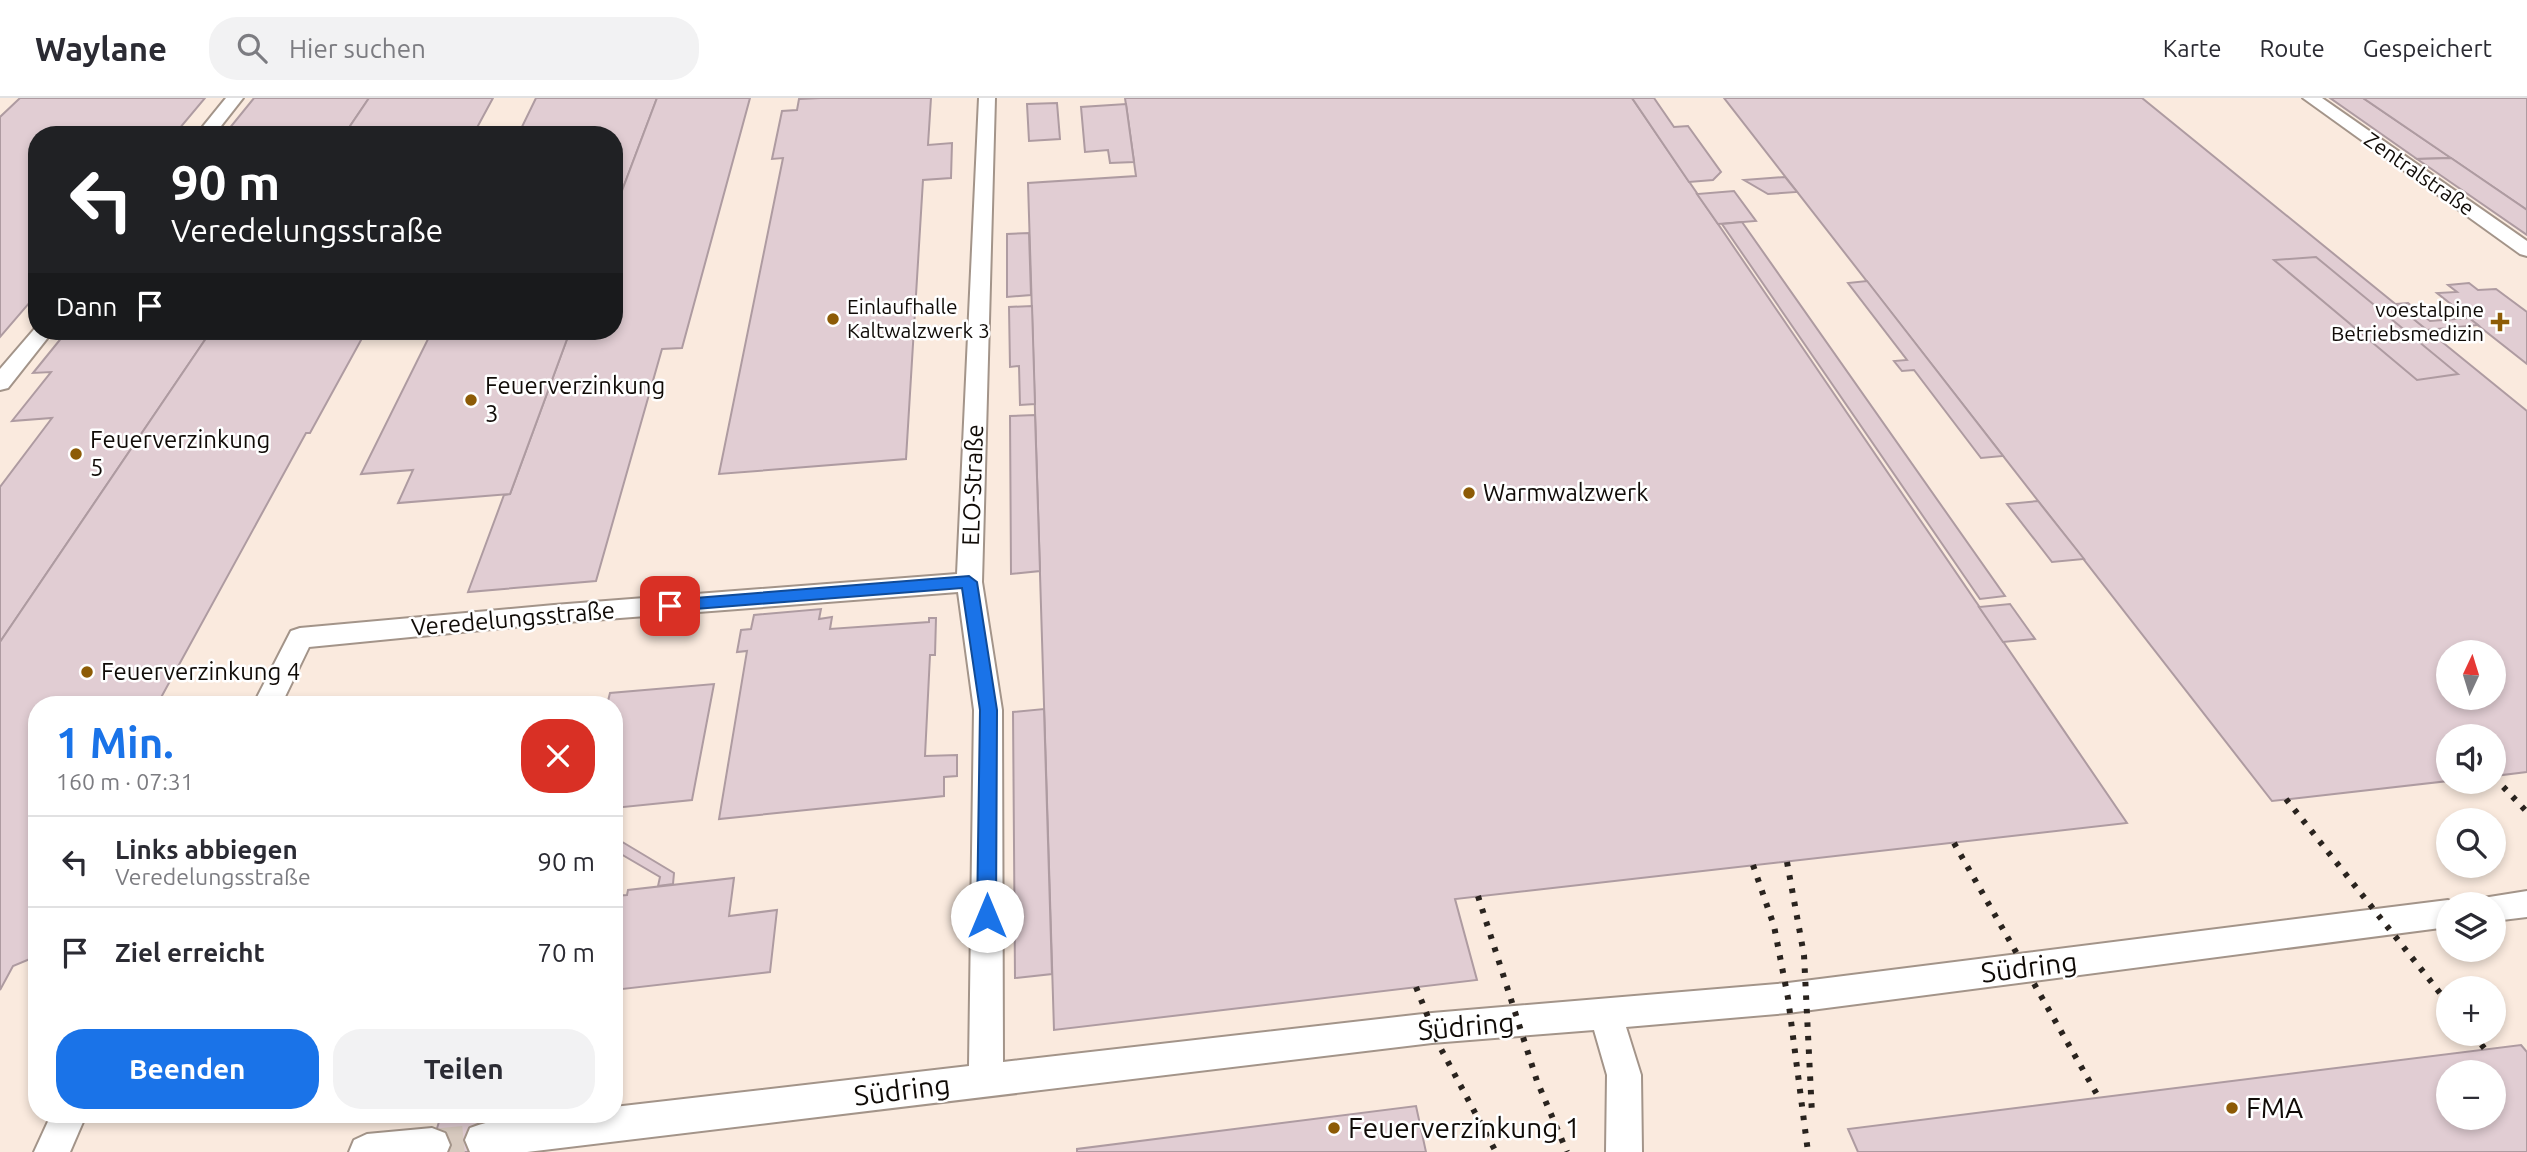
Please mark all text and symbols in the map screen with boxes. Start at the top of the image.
search box [209,17,699,80]
icon: search [233,29,271,67]
text: Waylane [35,30,167,67]
text: Hier suchen [289,34,426,63]
text: Karte [2163,35,2221,62]
text: Route [2259,35,2325,62]
text: Gespeichert [2363,35,2492,62]
street label: Zentralstraße [2360,127,2479,220]
icon: left [56,154,147,245]
text: 90 m [171,154,280,209]
text: Veredelungsstraße [171,212,443,248]
icon: arrive [131,287,169,325]
text: Dann [56,292,117,321]
place label: Einlaufhalle Kaltwalzwerk 3 [847,294,990,342]
place label: voestalpine Betriebsmedizin [2331,297,2484,345]
marker: Einlaufhalle Kaltwalzwerk 3 [825,311,841,327]
marker: voestalpine Betriebsmedizin [2490,312,2510,332]
place label: Feuerverzinkung 3 [485,372,665,427]
marker: Feuerverzinkung 3 [463,392,479,408]
street label: ELO-Straße [957,424,988,546]
place label: Feuerverzinkung 5 [90,426,270,481]
marker: Feuerverzinkung 5 [68,446,84,462]
place label: Warmwalzwerk [1483,479,1648,506]
marker: Warmwalzwerk [1461,485,1477,501]
pin [640,576,700,636]
icon: arrive [651,587,689,625]
street label: Veredelungsstraße [410,596,616,641]
north arrow [2436,640,2506,710]
map controls [2436,640,2506,1130]
place label: Feuerverzinkung 4 [101,658,300,685]
marker: Feuerverzinkung 4 [79,664,95,680]
text: 1 Min. [56,719,174,766]
button: close [521,719,595,793]
button: sound [2436,724,2506,794]
text: 160 m · 07:31 [56,769,194,794]
button: search [2436,808,2506,878]
text: Links abbiegen [115,835,298,864]
icon: left [56,843,94,881]
text: 90 m [537,847,595,876]
text: Veredelungsstraße [115,864,311,889]
position arrow [950,879,1024,953]
button: layers [2436,892,2506,962]
icon: arrive [56,934,94,972]
text: Ziel erreicht [115,938,265,967]
text: 70 m [537,938,595,967]
street label: Südring [1979,945,2079,988]
button: + [2436,976,2506,1046]
street label: Südring [1417,1006,1515,1045]
button: Beenden [56,1029,319,1109]
button: Teilen [333,1029,595,1109]
button: − [2436,1060,2506,1130]
street label: Südring [852,1068,952,1111]
place label: FMA [2246,1092,2303,1123]
marker: FMA [2224,1100,2240,1116]
place label: Feuerverzinkung 1 [1348,1112,1581,1143]
marker: Feuerverzinkung 1 [1326,1120,1342,1136]

